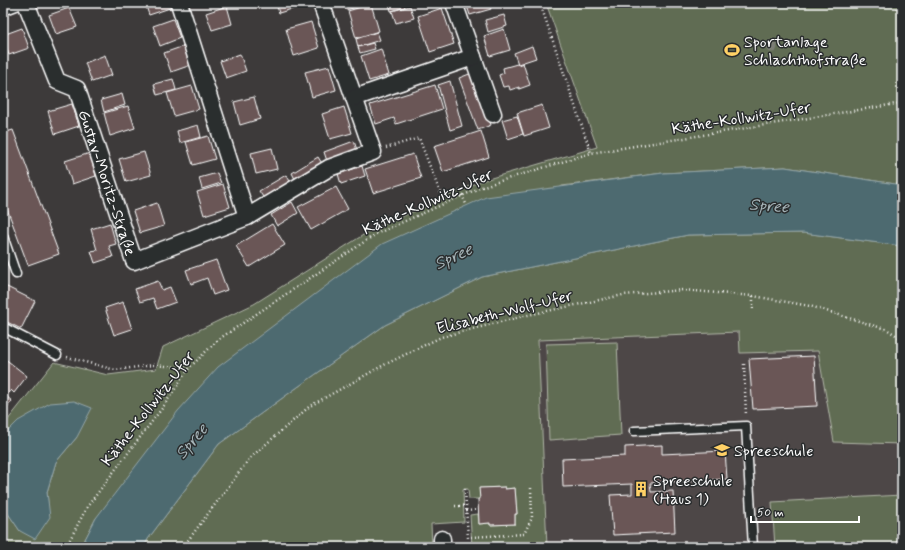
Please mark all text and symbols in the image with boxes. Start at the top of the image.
place label: Sportanlage Schlachthofstraße [744,32,866,71]
sports icon: Sportanlage Schlachthofstraße [723,41,741,59]
street label: Käthe-Kollwitz-Ufer [670,97,813,140]
street label: Gustav-Moritz-Straße [73,107,141,259]
street label: Käthe-Kollwitz-Ufer [359,164,496,241]
water label: Spree [748,194,791,218]
water label: Spree [431,238,477,275]
street label: Elisabeth-Wolf-Ufer [434,285,575,340]
street label: Käthe-Kollwitz-Ufer [97,347,200,471]
water label: Spree [171,418,214,464]
school or university icon: Spreeschule [713,441,731,459]
place label: Spreeschule [734,441,813,462]
place label: Spreeschule (Haus 1) [653,471,732,510]
building icon: Spreeschule (Haus 1) [632,480,650,498]
scale bar [751,498,859,524]
text: 50 m [757,505,784,521]

